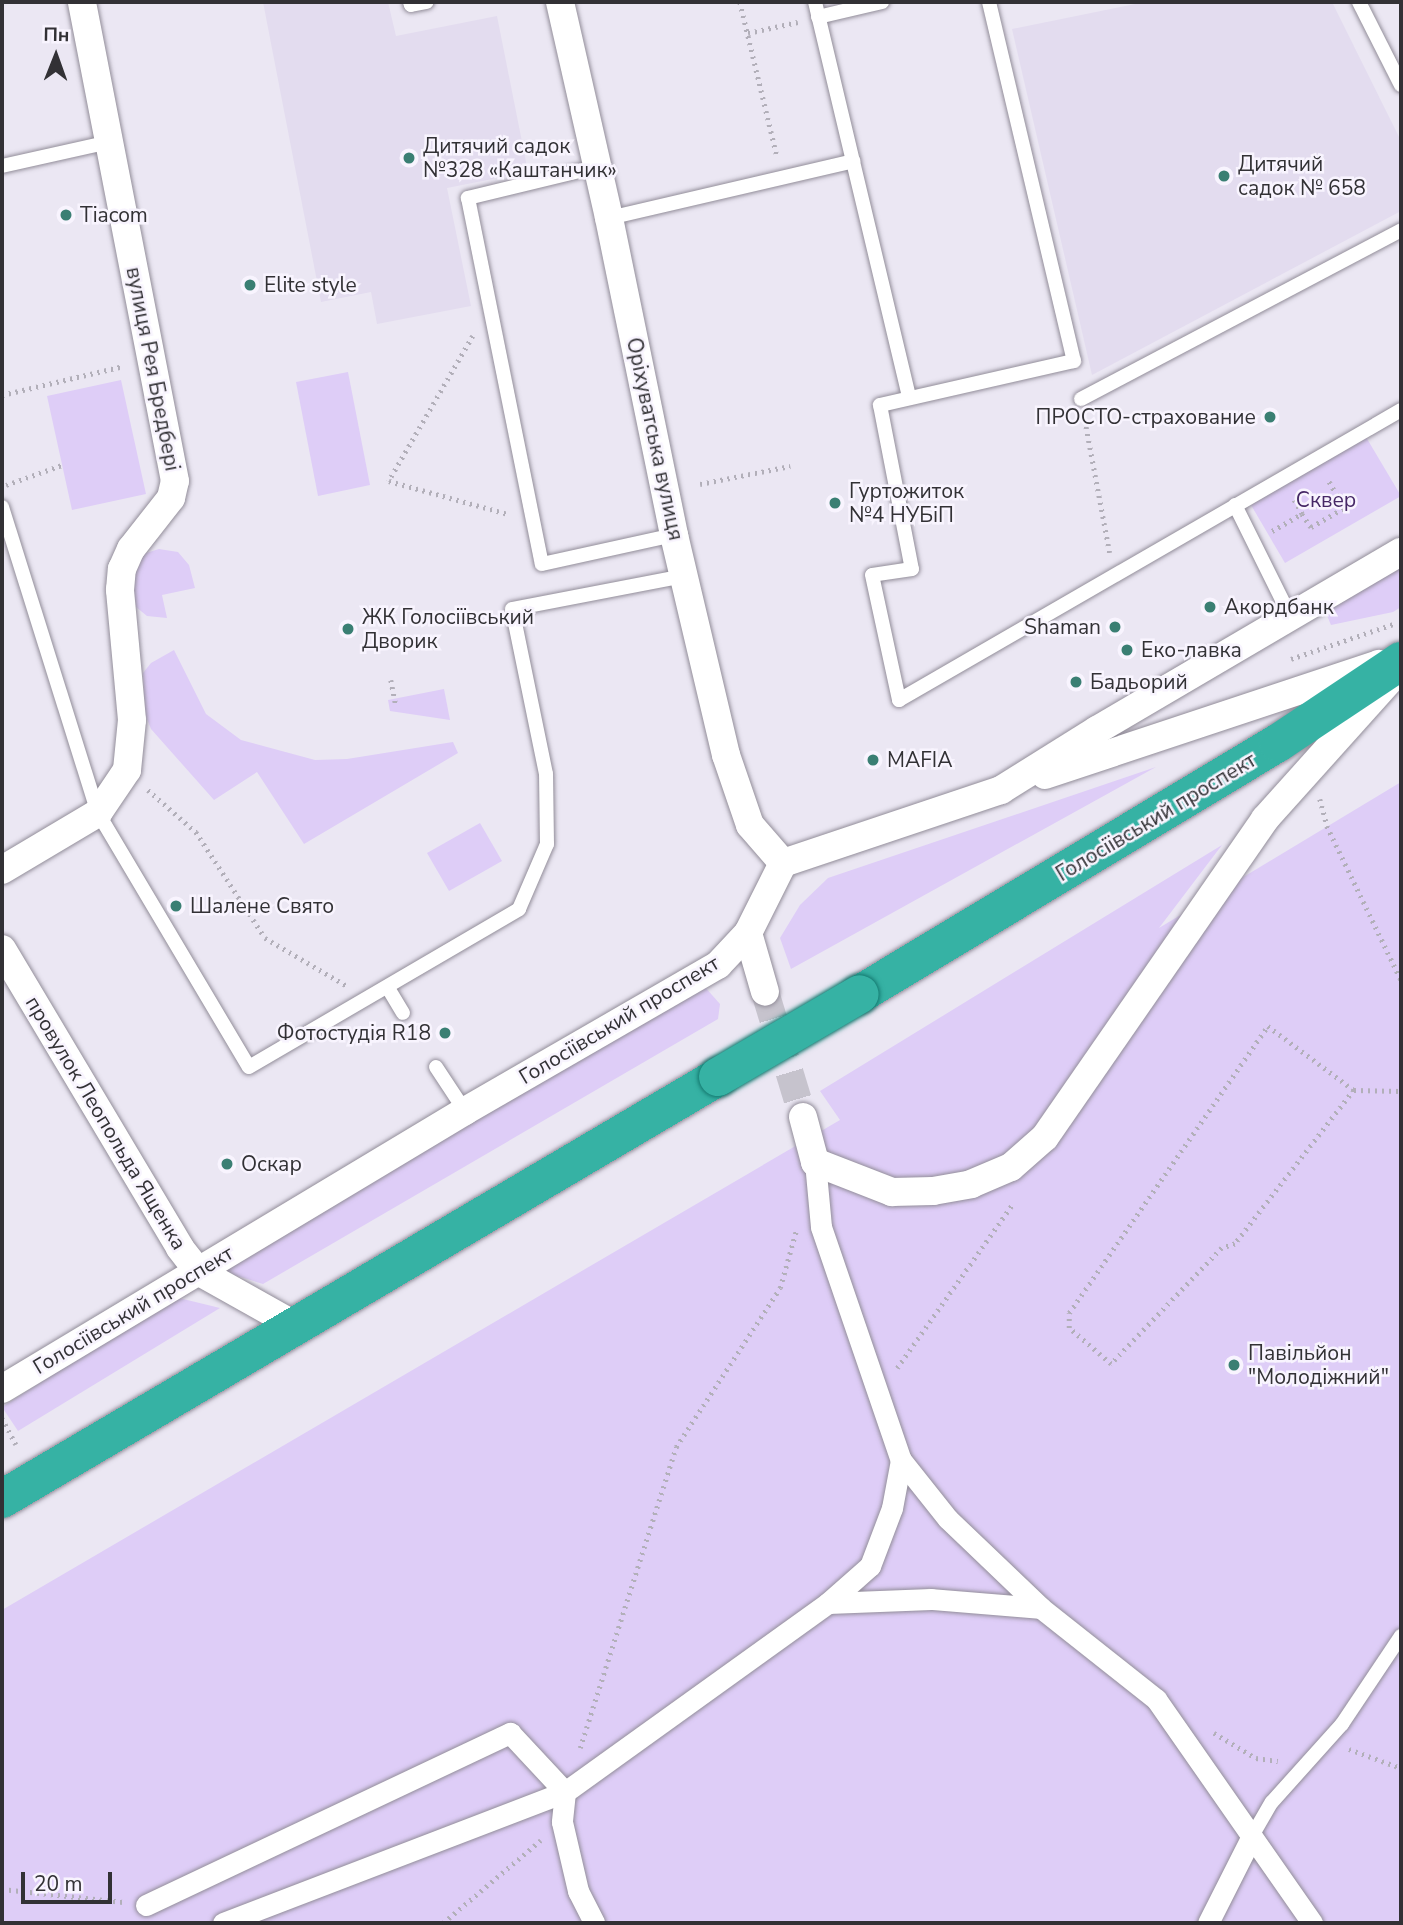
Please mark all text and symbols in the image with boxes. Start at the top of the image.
north arrow [21,21,91,91]
text: Пн [43,22,70,48]
place label: Дитячий садок №328 «Каштанчик» [423,133,617,183]
marker: Дитячий садок №328 «Каштанчик» [401,150,417,166]
place label: Дитячий садок № 658 [1238,151,1366,201]
marker: Дитячий садок № 658 [1216,168,1232,184]
place label: Tiacom [80,202,148,228]
marker: Tiacom [58,207,74,223]
street label: вулиця Рея Бредбері [121,265,185,473]
place label: Elite style [264,272,357,298]
marker: Elite style [242,277,258,293]
street label: Оріхуватська вулиця [621,335,689,543]
place label: ПРОСТО-страхование [1036,404,1256,430]
marker: ПРОСТО-страхование [1262,409,1278,425]
place label: Гуртожиток №4 НУБіП [849,478,964,528]
park label: Сквер [1296,487,1356,513]
marker: Гуртожиток №4 НУБіП [827,495,843,511]
place label: Акордбанк [1224,594,1334,620]
marker: Акордбанк [1202,599,1218,615]
place label: ЖК Голосіївський Дворик [362,604,534,654]
place label: Shaman [1024,614,1101,640]
marker: Shaman [1107,619,1123,635]
marker: ЖК Голосіївський Дворик [340,621,356,637]
place label: Еко-лавка [1141,637,1242,663]
marker: Еко-лавка [1119,642,1135,658]
place label: Бадьорий [1090,669,1188,695]
marker: Бадьорий [1068,674,1084,690]
place label: MAFIA [887,747,952,773]
street label: Голосіївський проспект [1051,747,1261,887]
marker: MAFIA [865,752,881,768]
place label: Шалене Свято [190,893,334,919]
marker: Шалене Свято [168,898,184,914]
street label: Голосіївський проспект [514,950,724,1090]
street label: провулок Леопольда Ященка [20,992,192,1254]
place label: Фотостудія R18 [277,1020,431,1046]
marker: Фотостудія R18 [437,1025,453,1041]
place label: Оскар [241,1151,302,1177]
marker: Оскар [219,1156,235,1172]
street label: Голосіївський проспект [28,1240,238,1380]
place label: Павільйон "Молодіжний" [1248,1340,1389,1390]
marker: Павільйон "Молодіжний" [1226,1357,1242,1373]
scale bar [24,1858,116,1902]
text: 20 m [34,1870,83,1898]

